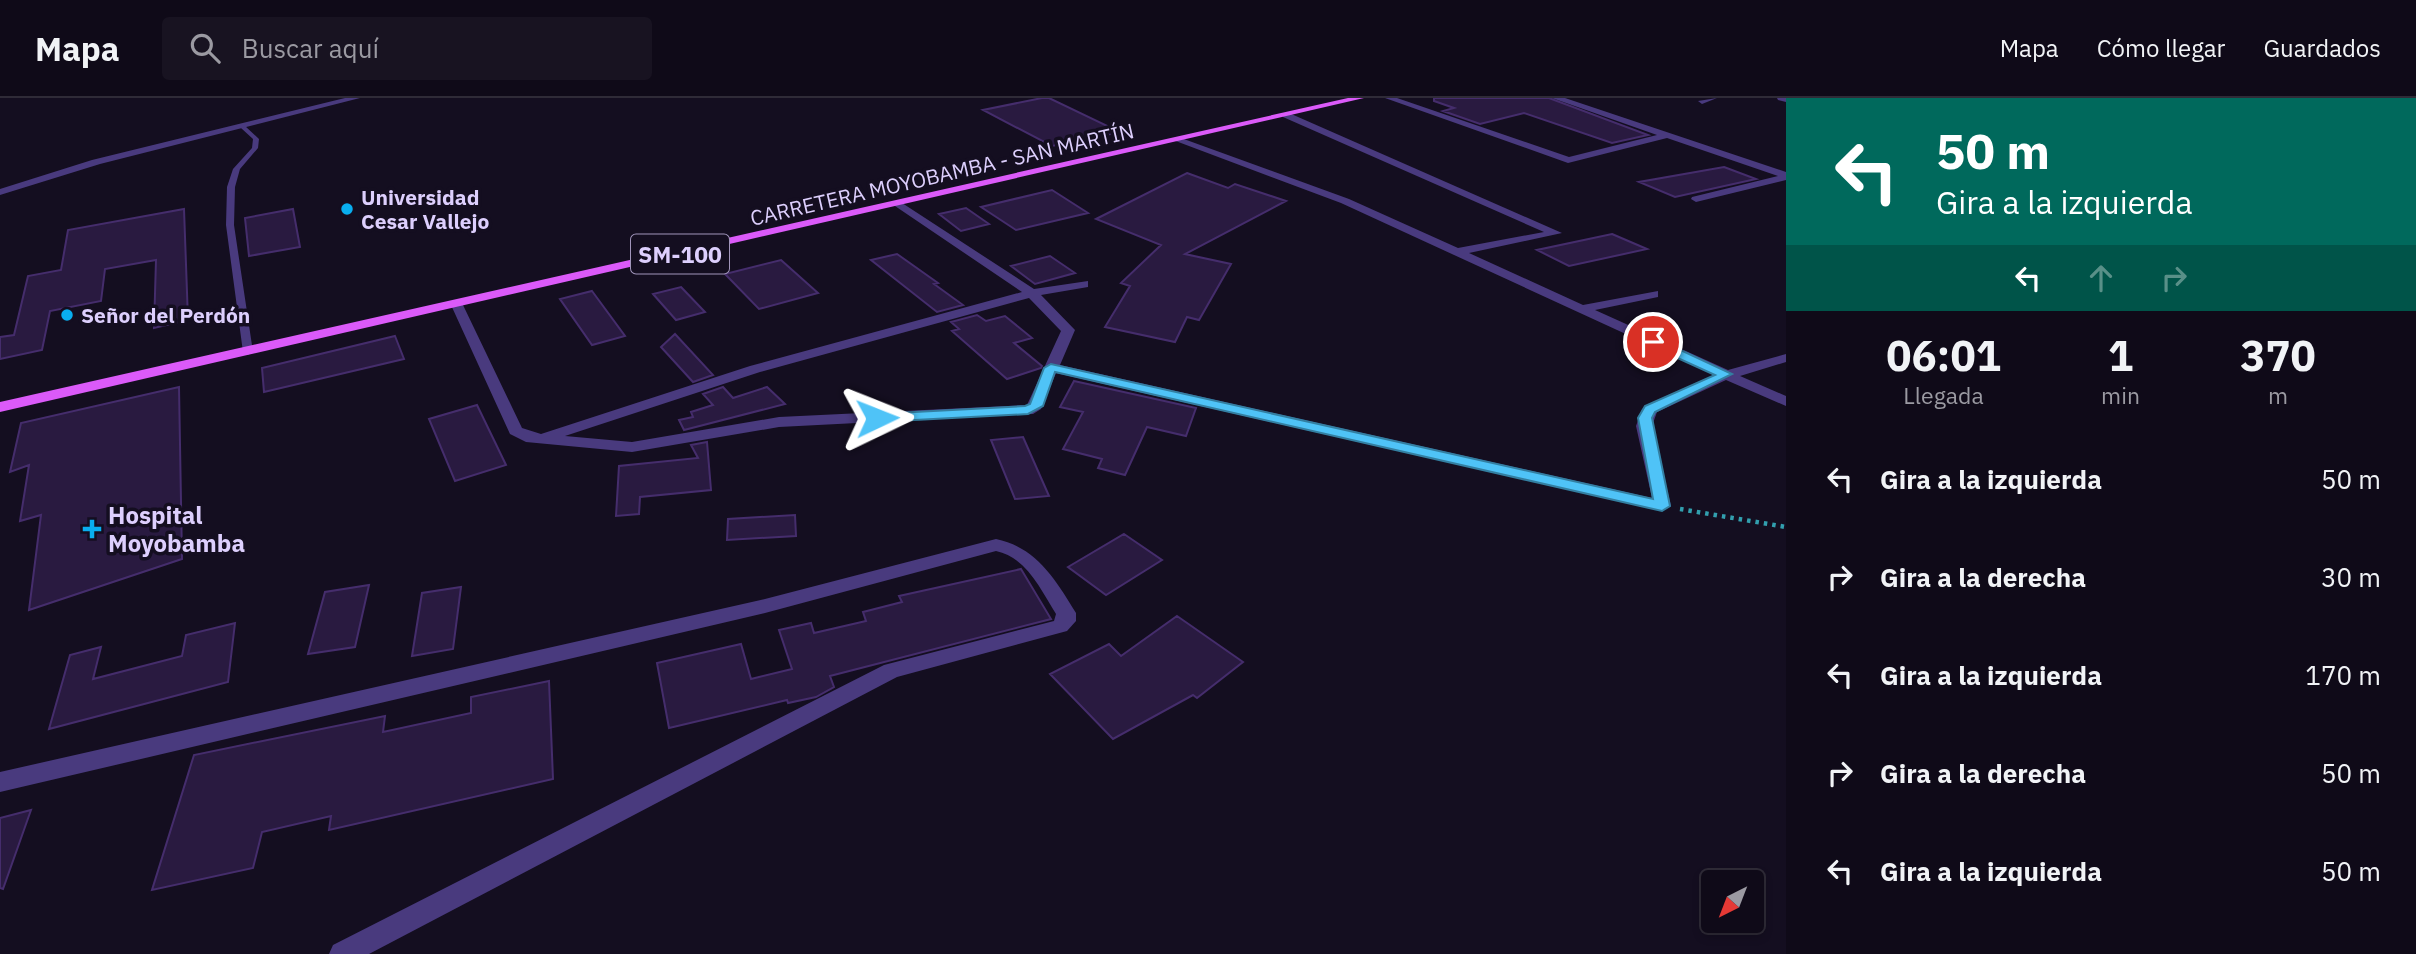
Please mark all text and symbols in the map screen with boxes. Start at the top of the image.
search box [162,17,652,80]
text: Mapa [35,27,120,70]
icon: search [186,29,224,67]
text: Buscar aquí [242,31,379,65]
text: Mapa [2000,32,2059,64]
text: Cómo llegar [2097,32,2225,64]
text: Guardados [2263,32,2381,64]
street label: CARRETERA MOYOBAMBA - SAN MARTÍN [747,116,1137,232]
text: 50 m [1936,119,2050,182]
icon: left [1821,126,1912,217]
text: Gira a la izquierda [1936,181,2193,223]
place label: Universidad Cesar Vallejo [361,183,490,235]
marker: Universidad Cesar Vallejo [339,201,355,217]
road number: SM-100 [631,234,729,274]
icon: left [2009,259,2047,297]
icon: ahead [2082,259,2120,297]
icon: right [2155,259,2193,297]
place label: Señor del Perdón [81,301,250,329]
marker: Señor del Perdón [59,307,75,323]
pin [1623,312,1683,372]
icon: arrive [1634,323,1672,361]
text: 06:01 [1886,328,2001,383]
text: 1 [2108,328,2133,383]
text: 370 [2240,328,2316,383]
text: Llegada [1903,380,1984,410]
text: min [2101,380,2140,410]
text: m [2268,380,2288,410]
position arrow [840,381,914,455]
icon: left [1821,460,1859,498]
text: Gira a la izquierda [1880,462,2102,496]
text: 50 m [2321,462,2381,496]
place label: Hospital Moyobamba [108,499,245,559]
marker: Hospital Moyobamba [82,519,102,539]
icon: right [1821,558,1859,596]
text: Gira a la derecha [1880,560,2086,594]
text: 30 m [2321,560,2381,594]
icon: left [1821,656,1859,694]
text: Gira a la izquierda [1880,658,2102,692]
text: 170 m [2305,658,2381,692]
icon: right [1821,754,1859,792]
text: Gira a la derecha [1880,756,2086,790]
text: 50 m [2321,756,2381,790]
icon: left [1821,852,1859,890]
text: Gira a la izquierda [1880,854,2102,888]
text: 50 m [2321,854,2381,888]
north arrow [1701,870,1764,933]
map controls [1701,870,1764,933]

